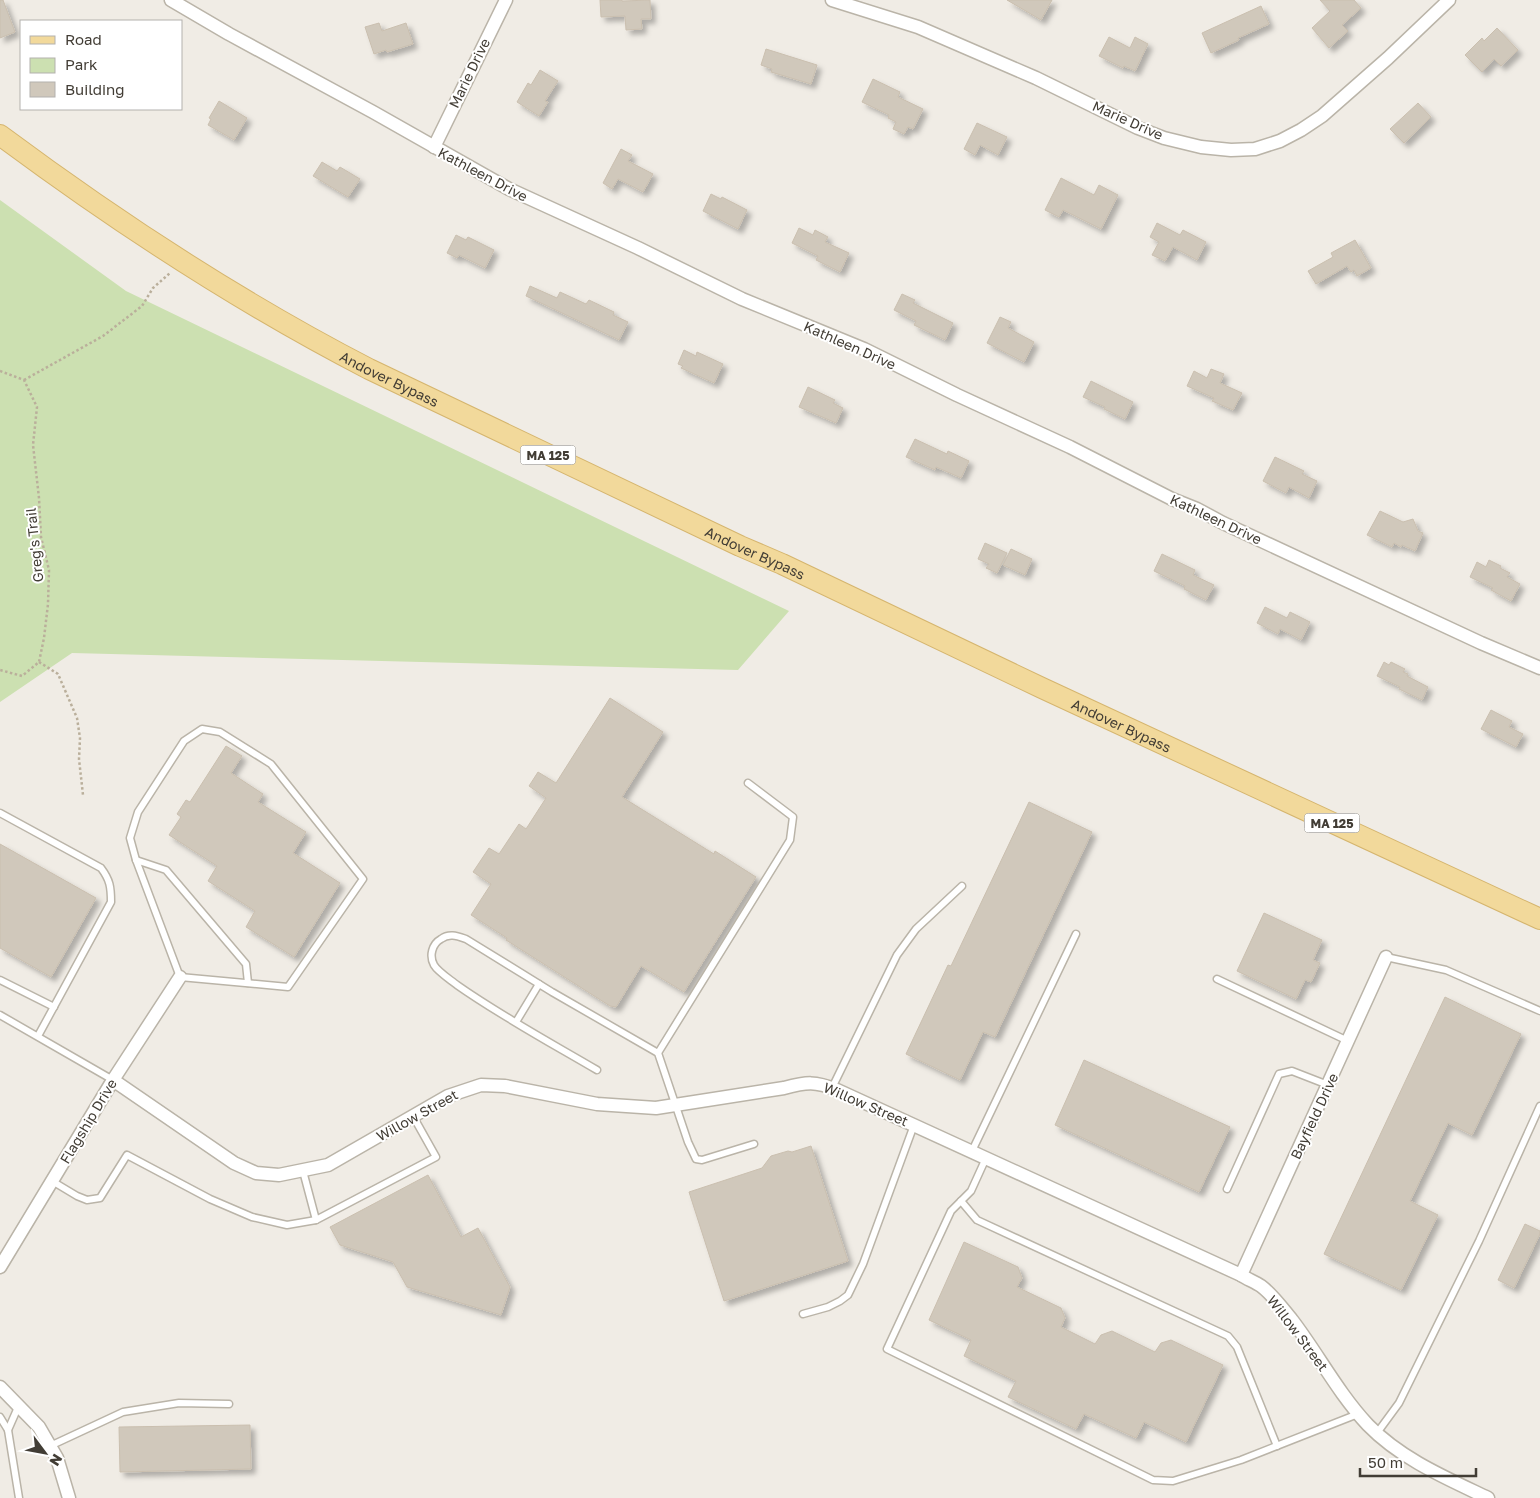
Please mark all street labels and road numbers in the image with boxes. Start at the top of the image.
street label: Marie Drive [445,35,493,111]
street label: Marie Drive [1090,97,1166,143]
street label: Kathleen Drive [435,143,531,205]
street label: Kathleen Drive [801,317,899,373]
street label: Andover Bypass [337,347,442,410]
road number: MA 125 [520,446,576,464]
street label: Kathleen Drive [1168,490,1264,548]
street label: Greg's Trail [22,507,46,583]
street label: Andover Bypass [703,522,808,582]
street label: Andover Bypass [1069,695,1174,755]
road number: MA 125 [1304,814,1360,832]
street label: Bayfield Drive [1287,1070,1341,1162]
street label: Flagship Drive [56,1076,120,1166]
street label: Willow Street [821,1078,911,1130]
street label: Willow Street [373,1086,461,1144]
street label: Willow Street [1264,1292,1332,1374]

